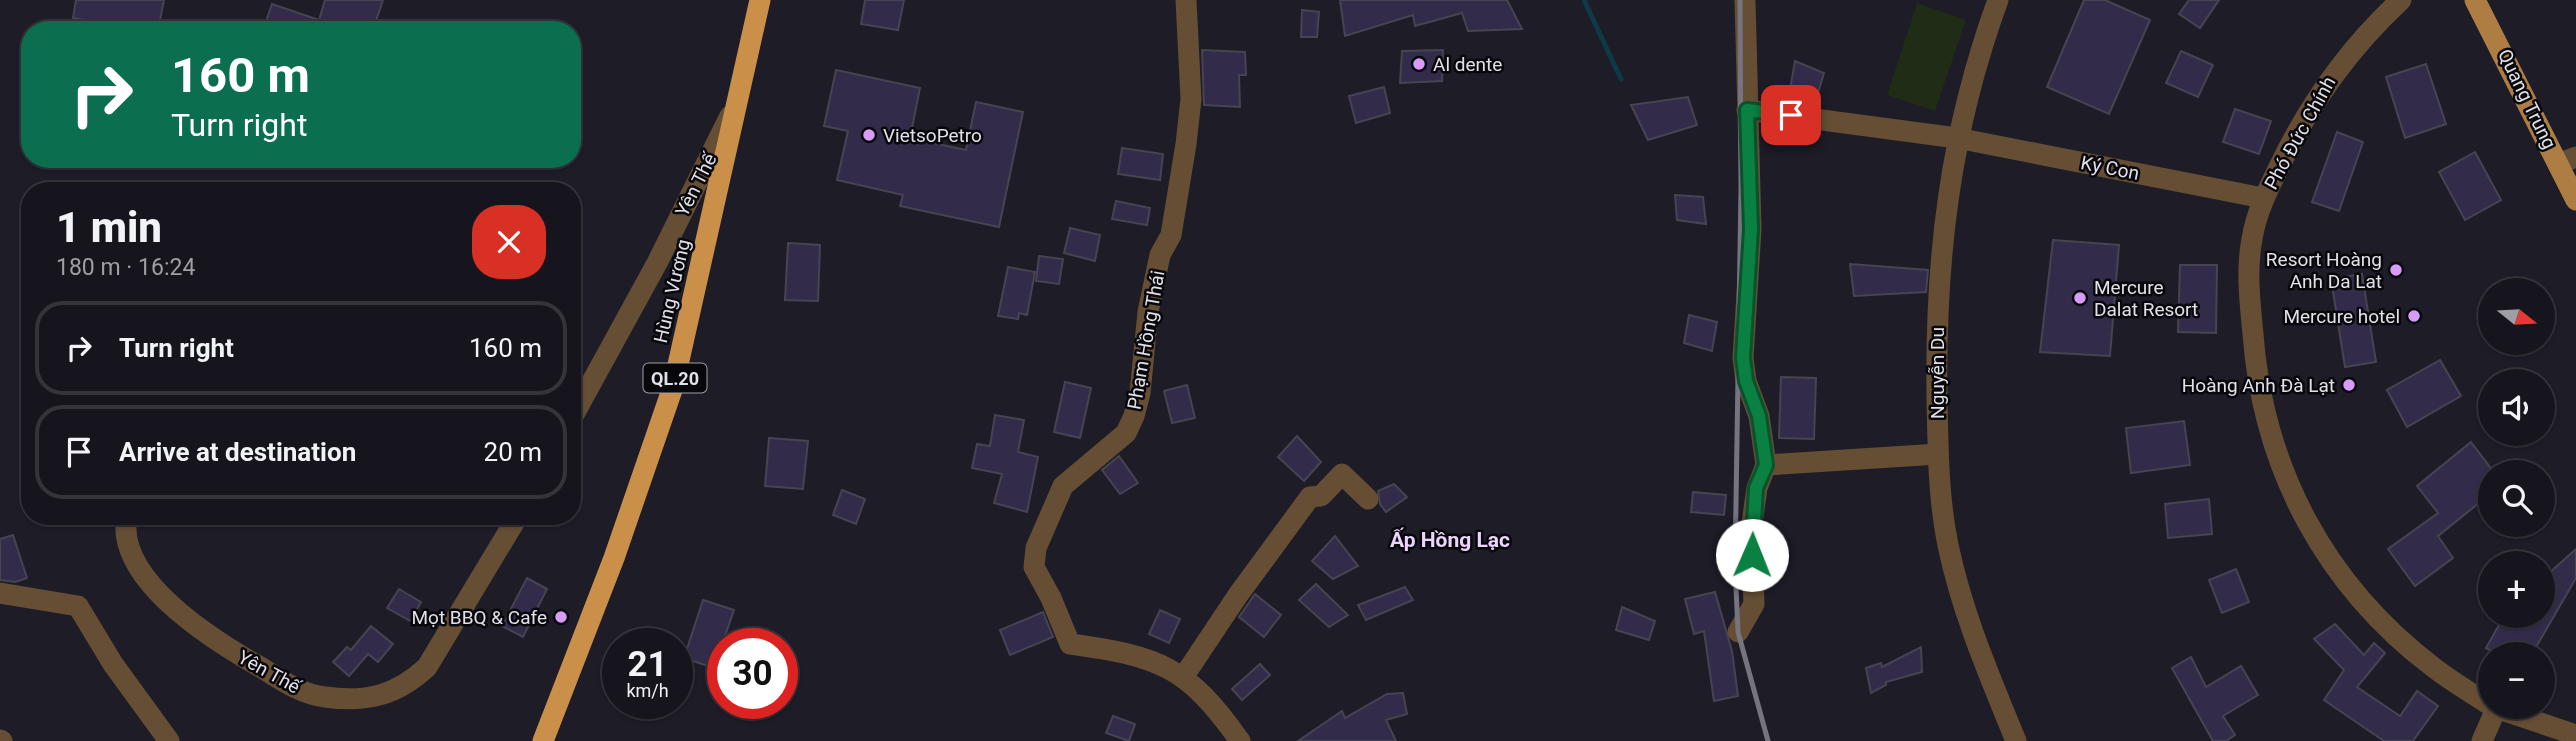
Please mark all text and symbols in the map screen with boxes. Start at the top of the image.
street label: Quang Trung [2493,45,2561,153]
text: 160 m [171,47,310,104]
icon: right [56,49,147,140]
place label: Al dente [1433,53,1502,76]
marker: Al dente [1411,56,1427,72]
street label: Phó Đức Chính [2259,72,2341,194]
pin [1761,85,1821,145]
icon: arrive [1772,96,1810,134]
text: Turn right [171,106,307,144]
place label: VietsoPetro [883,124,982,147]
marker: VietsoPetro [861,127,877,143]
street label: Yên Thế [670,148,722,220]
street label: Ký Con [2079,151,2141,185]
text: 1 min [56,203,162,252]
button: close [472,205,546,279]
street label: Hùng Vương [649,237,695,345]
place label: Resort Hoàng Anh Da Lat [2266,248,2382,293]
text: 180 m · 16:24 [56,254,195,281]
marker: Resort Hoàng Anh Da Lat [2388,262,2404,278]
street label: Phạm Hồng Thái [1122,269,1170,411]
place label: Mercure Dalat Resort [2094,276,2198,321]
north arrow [2478,278,2555,355]
map controls [2478,278,2555,719]
marker: Mercure Dalat Resort [2072,290,2088,306]
place label: Mercure hotel [2283,305,2400,328]
marker: Mercure hotel [2406,308,2422,324]
street label: Nguyễn Du [1926,327,1949,419]
icon: right [60,329,98,367]
text: Turn right [119,333,234,363]
text: 160 m [469,333,542,363]
road number: QL.20 [644,364,706,392]
button: sound [2478,369,2555,446]
place label: Hoàng Anh Đà Lạt [2182,374,2335,397]
marker: Hoàng Anh Đà Lạt [2341,377,2357,393]
icon: arrive [60,433,98,471]
text: Arrive at destination [119,437,356,467]
text: 20 m [484,437,542,467]
button: search [2478,460,2555,537]
position arrow [1715,518,1789,592]
district label: Ấp Hồng Lạc [1390,527,1510,552]
button: + [2478,551,2555,628]
place label: Mọt BBQ & Cafe [411,606,547,629]
marker: Mọt BBQ & Cafe [553,609,569,625]
speed limit sign: 30 [707,628,798,719]
button: − [2478,642,2555,719]
text: 21 [627,644,668,685]
street label: Yên Thế [234,646,306,699]
text: km/h [626,680,669,701]

